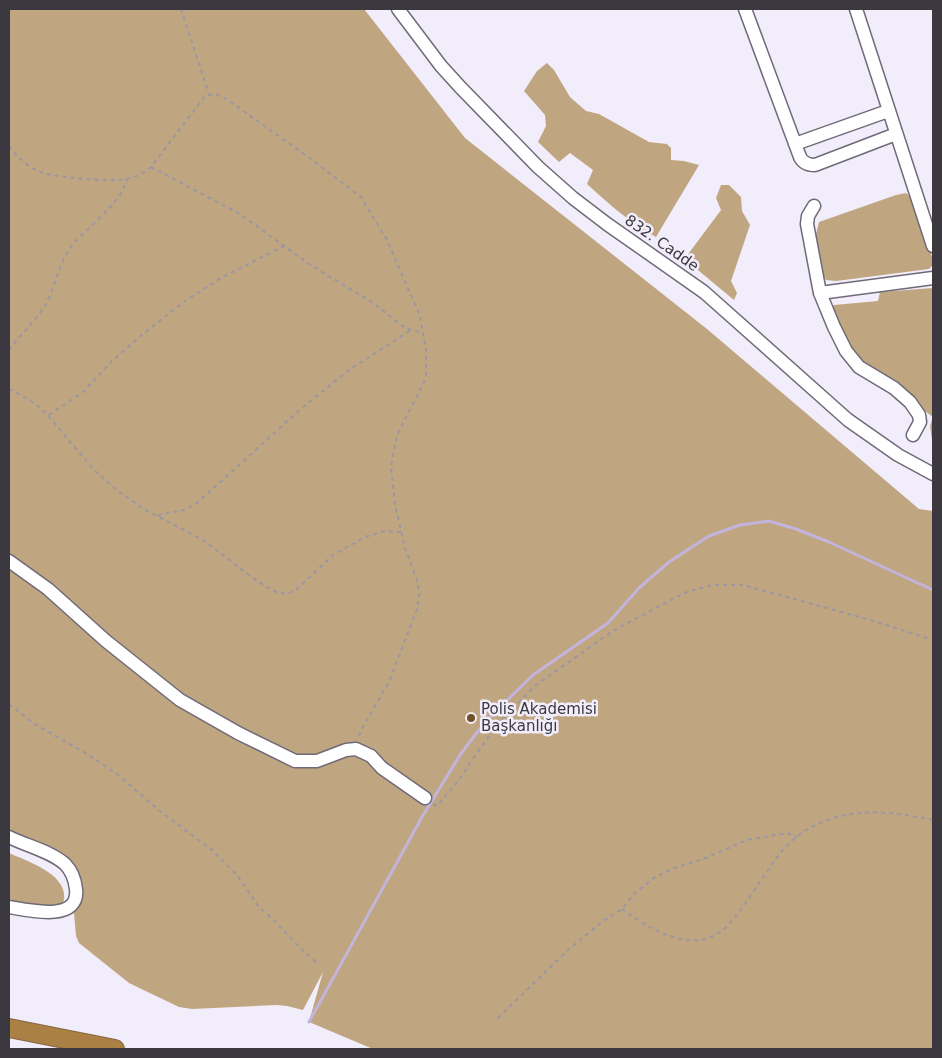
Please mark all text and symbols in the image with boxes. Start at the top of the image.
street label: 832. Cadde [622,211,702,275]
place label: Polis Akademisi Başkanlığı [481,700,597,735]
marker: Polis Akademisi Başkanlığı [465,712,477,724]

